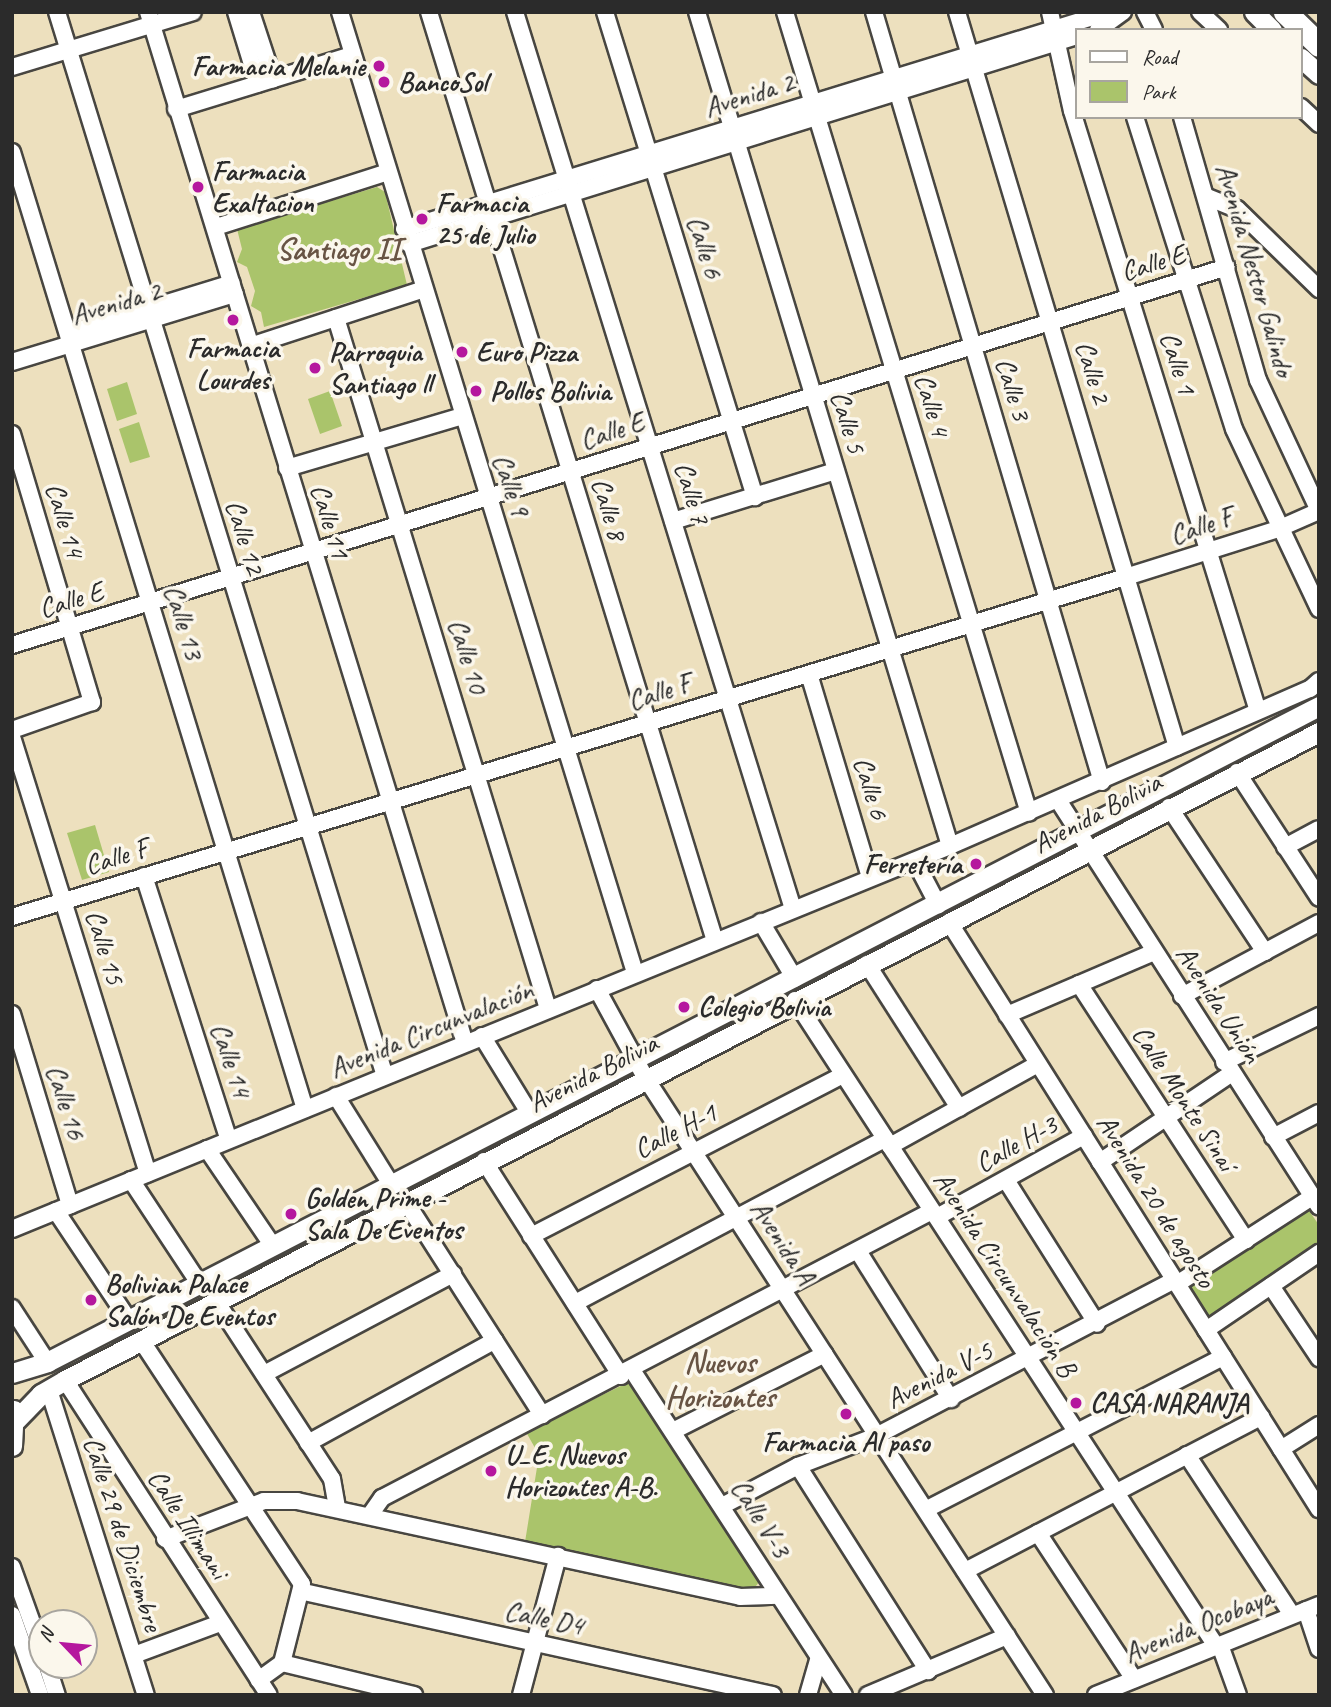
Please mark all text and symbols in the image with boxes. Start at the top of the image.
legend [1076,28,1303,119]
text: Road [1142,44,1177,70]
place label: Farmacia Melanie [192,49,365,83]
marker: Farmacia Melanie [371,58,387,74]
place label: BancoSol [398,65,487,99]
street label: Avenida 2 [700,65,798,125]
marker: BancoSol [376,74,392,90]
text: Park [1142,79,1175,105]
place label: Farmacia Exaltacion [212,154,314,220]
street label: Avenida Nestor Galindo [1208,159,1302,381]
marker: Farmacia Exaltacion [190,179,206,195]
place label: Farmacia 25 de Julio [436,186,534,252]
marker: Farmacia 25 de Julio [414,211,430,227]
street label: Calle 6 [680,212,730,282]
district label: Santiago II [277,231,401,267]
street label: Calle E [1117,237,1189,289]
street label: Avenida 2 [67,274,165,332]
marker: Farmacia Lourdes [225,312,241,328]
street label: Calle 1 [1152,328,1204,398]
place label: Farmacia Lourdes [187,331,279,397]
place label: Parroquia Santiago ll [329,335,431,401]
place label: Euro Pizza [476,335,576,369]
street label: Calle 2 [1068,337,1118,407]
marker: Euro Pizza [454,344,470,360]
street label: Calle 3 [988,354,1038,424]
marker: Parroquia Santiago ll [307,360,323,376]
street label: Calle 4 [907,370,957,440]
place label: Pollos Bolivia [490,374,612,408]
marker: Pollos Bolivia [468,383,484,399]
street label: Calle 5 [823,387,873,457]
street label: Calle E [576,405,648,457]
street label: Calle 9 [485,450,537,520]
street label: Calle 7 [667,458,717,528]
street label: Calle 8 [584,474,634,544]
street label: Calle 14 [38,479,92,561]
street label: Calle 11 [303,480,357,562]
street label: Calle 12 [218,496,272,578]
street label: Calle F [1166,500,1236,552]
street label: Calle E [35,574,107,626]
street label: Calle 13 [157,581,211,663]
street label: Calle 10 [441,615,495,697]
street label: Calle F [624,667,694,717]
street label: Calle 6 [846,753,896,823]
street label: Avenida Bolivia [1027,765,1167,861]
street label: Calle F [81,832,151,882]
place label: Ferretería [864,847,962,881]
marker: Ferretería [968,856,984,872]
street label: Calle 15 [78,906,132,988]
street label: Avenida Unión [1169,939,1269,1069]
street label: Avenida Circunvalación [324,973,538,1085]
place label: Colegio Bolivia [698,990,831,1024]
marker: Colegio Bolivia [676,999,692,1015]
street label: Calle 14 [203,1019,259,1101]
street label: Calle Monte Sinaí [1124,1019,1244,1177]
street label: Avenida Bolivia [523,1026,663,1120]
street label: Calle 16 [39,1061,93,1143]
street label: Calle H-1 [628,1096,722,1166]
street label: Calle H-3 [969,1108,1063,1180]
street label: Avenida 20 de agosto [1089,1108,1223,1294]
street label: Avenida Circunvalación B [926,1165,1084,1383]
place label: Golden Prime - Sala De Eventos [305,1181,462,1247]
street label: Avenida A [743,1194,823,1290]
marker: Golden Prime - Sala De Eventos [283,1206,299,1222]
place label: Bolivian Palace Salón De Eventos [105,1267,274,1333]
marker: Bolivian Palace Salón De Eventos [83,1292,99,1308]
street label: Avenida V-5 [880,1334,998,1416]
district label: Nuevos Horizontes [665,1344,775,1414]
place label: CASA NARANJA [1090,1386,1249,1420]
marker: CASA NARANJA [1068,1395,1084,1411]
marker: Farmacia Al paso [838,1406,854,1422]
place label: Farmacia Al paso [762,1425,930,1459]
street label: Calle 29 de Diciembre [75,1432,171,1636]
place label: U_E. Nuevos Horizontes A-B. [505,1438,657,1504]
marker: U_E. Nuevos Horizontes A-B. [483,1463,499,1479]
street label: Calle Illimani [141,1464,235,1584]
street label: Calle V-3 [724,1473,798,1563]
street label: Avenida Ocobaya [1119,1580,1277,1670]
street label: Calle D4 [502,1593,586,1643]
north arrow [28,1609,98,1679]
text: N [33,1625,59,1646]

